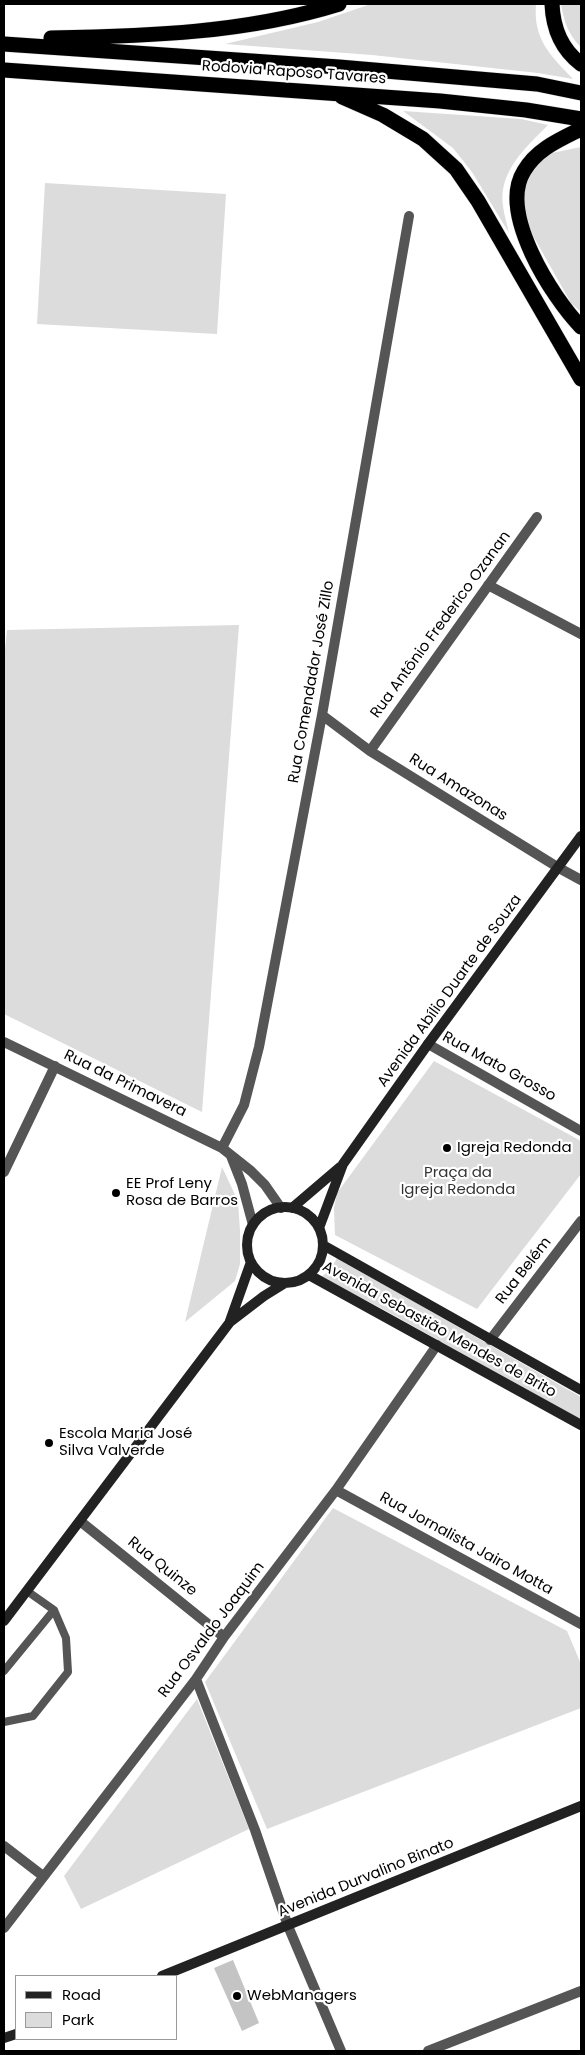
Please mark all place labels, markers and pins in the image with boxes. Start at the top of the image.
place label: Igreja Redonda [457,1139,572,1157]
marker: Igreja Redonda [441,1142,453,1154]
place label: EE Prof Leny Rosa de Barros [126,1175,238,1210]
marker: EE Prof Leny Rosa de Barros [110,1187,122,1199]
place label: Escola Maria José Silva Valverde [59,1425,192,1460]
marker: Escola Maria José Silva Valverde [43,1437,55,1449]
place label: WebManagers [247,1987,357,2005]
marker: WebManagers [231,1990,243,2002]

